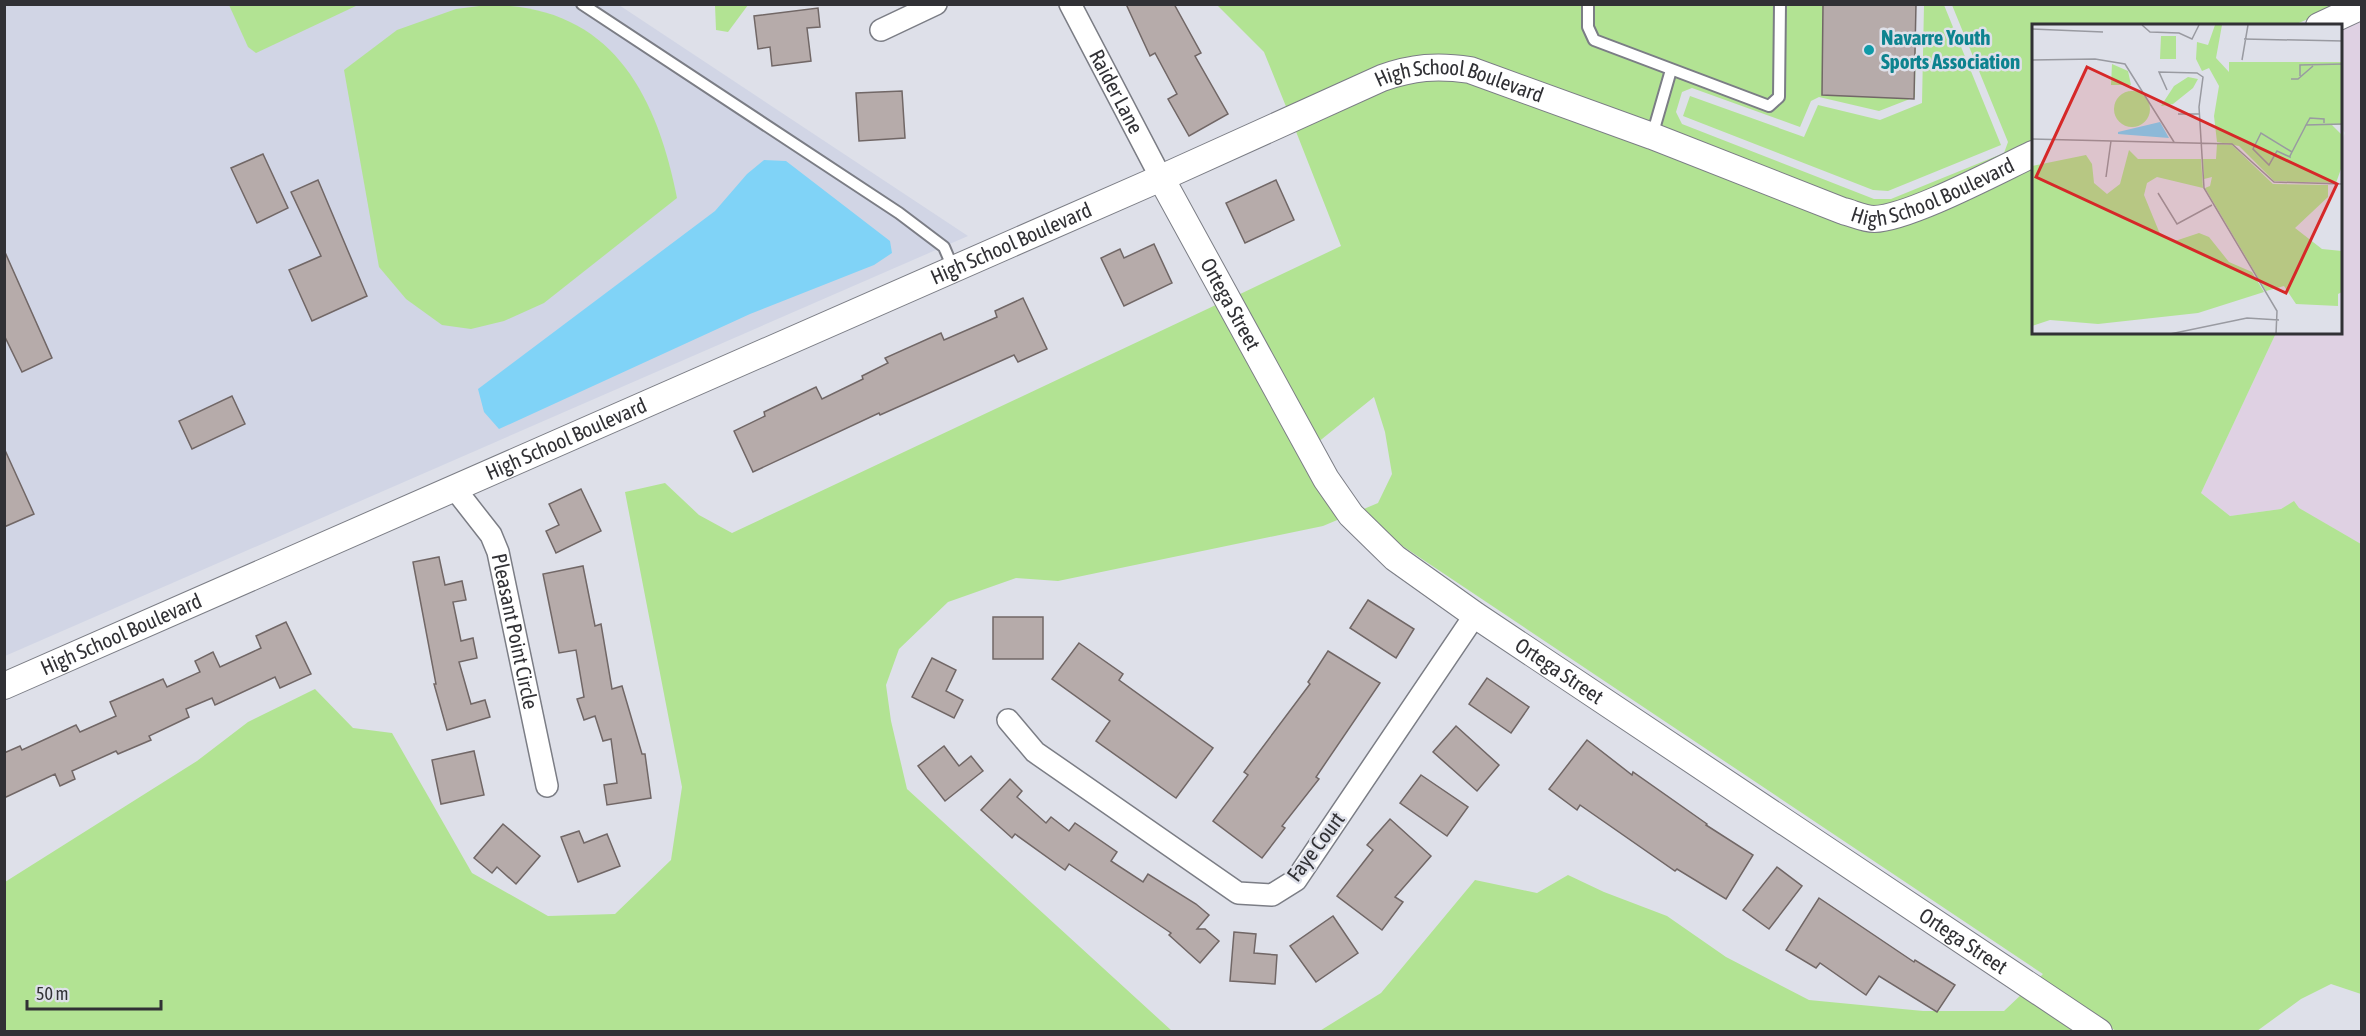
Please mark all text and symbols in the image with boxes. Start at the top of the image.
inset map [2032,24,2342,334]
place label: Navarre Youth Sports Association [1881,25,2020,73]
marker: Navarre Youth Sports Association [1862,43,1876,57]
street label: Raider Lane [1085,45,1149,137]
street label: High School Boulevard [1370,54,1547,107]
street label: High School Boulevard [1848,152,2018,230]
street label: High School Boulevard [927,197,1095,289]
street label: Ortega Street [1196,254,1266,354]
street label: High School Boulevard [482,392,650,484]
street label: Pleasant Point Circle [488,551,544,711]
street label: High School Boulevard [37,588,205,679]
street label: Ortega Street [1511,632,1608,708]
street label: Faye Court [1281,807,1349,886]
street label: Ortega Street [1915,902,2012,978]
scale bar [27,973,160,1011]
text: 50 m [36,983,68,1004]

